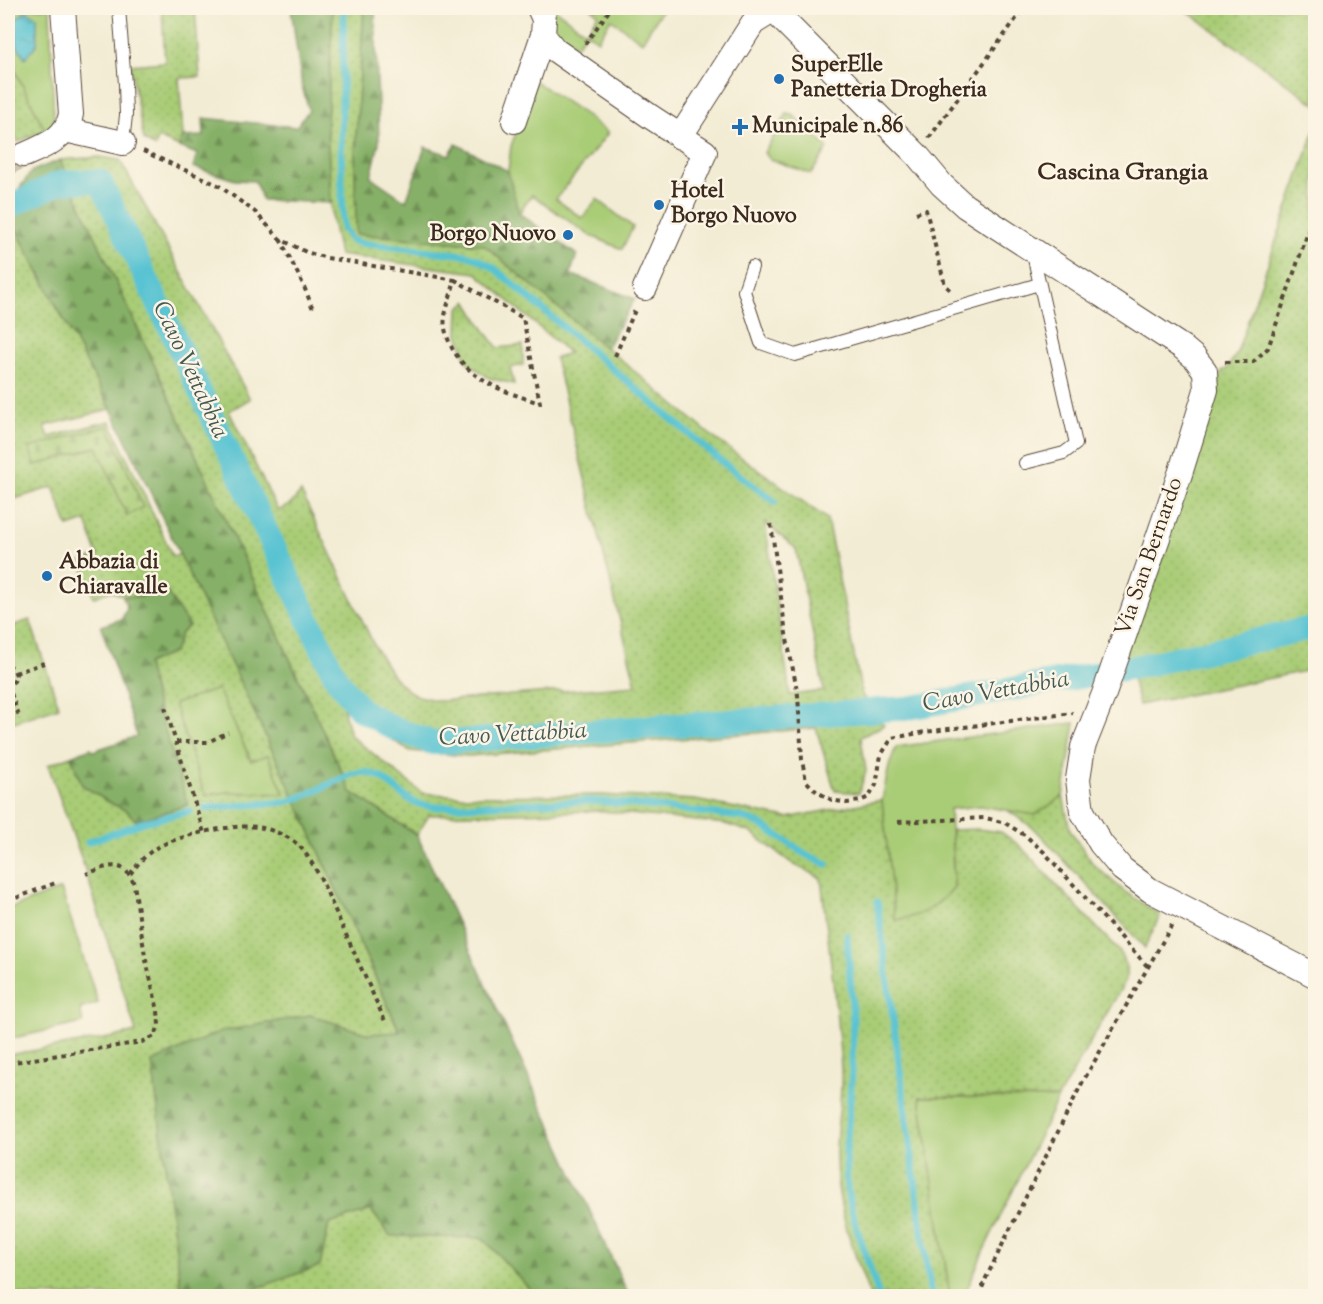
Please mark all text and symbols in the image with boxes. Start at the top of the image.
place label: SuperElle Panetteria Drogheria [791,50,988,107]
marker: SuperElle Panetteria Drogheria [772,72,786,86]
place label: Municipale n.86 [752,111,904,143]
marker: Municipale n.86 [733,120,747,134]
district label: Cascina Grangia [1038,156,1209,190]
place label: Hotel Borgo Nuovo [671,176,797,233]
marker: Hotel Borgo Nuovo [652,198,666,212]
place label: Borgo Nuovo [430,219,556,251]
marker: Borgo Nuovo [561,228,575,242]
water label: Cavo Vettabbia [143,296,237,444]
street label: Via San Bernardo [1108,473,1192,641]
place label: Abbazia di Chiaravalle [59,547,168,604]
marker: Abbazia di Chiaravalle [40,569,54,583]
water label: Cavo Vettabbia [920,662,1072,722]
water label: Cavo Vettabbia [438,714,588,756]

